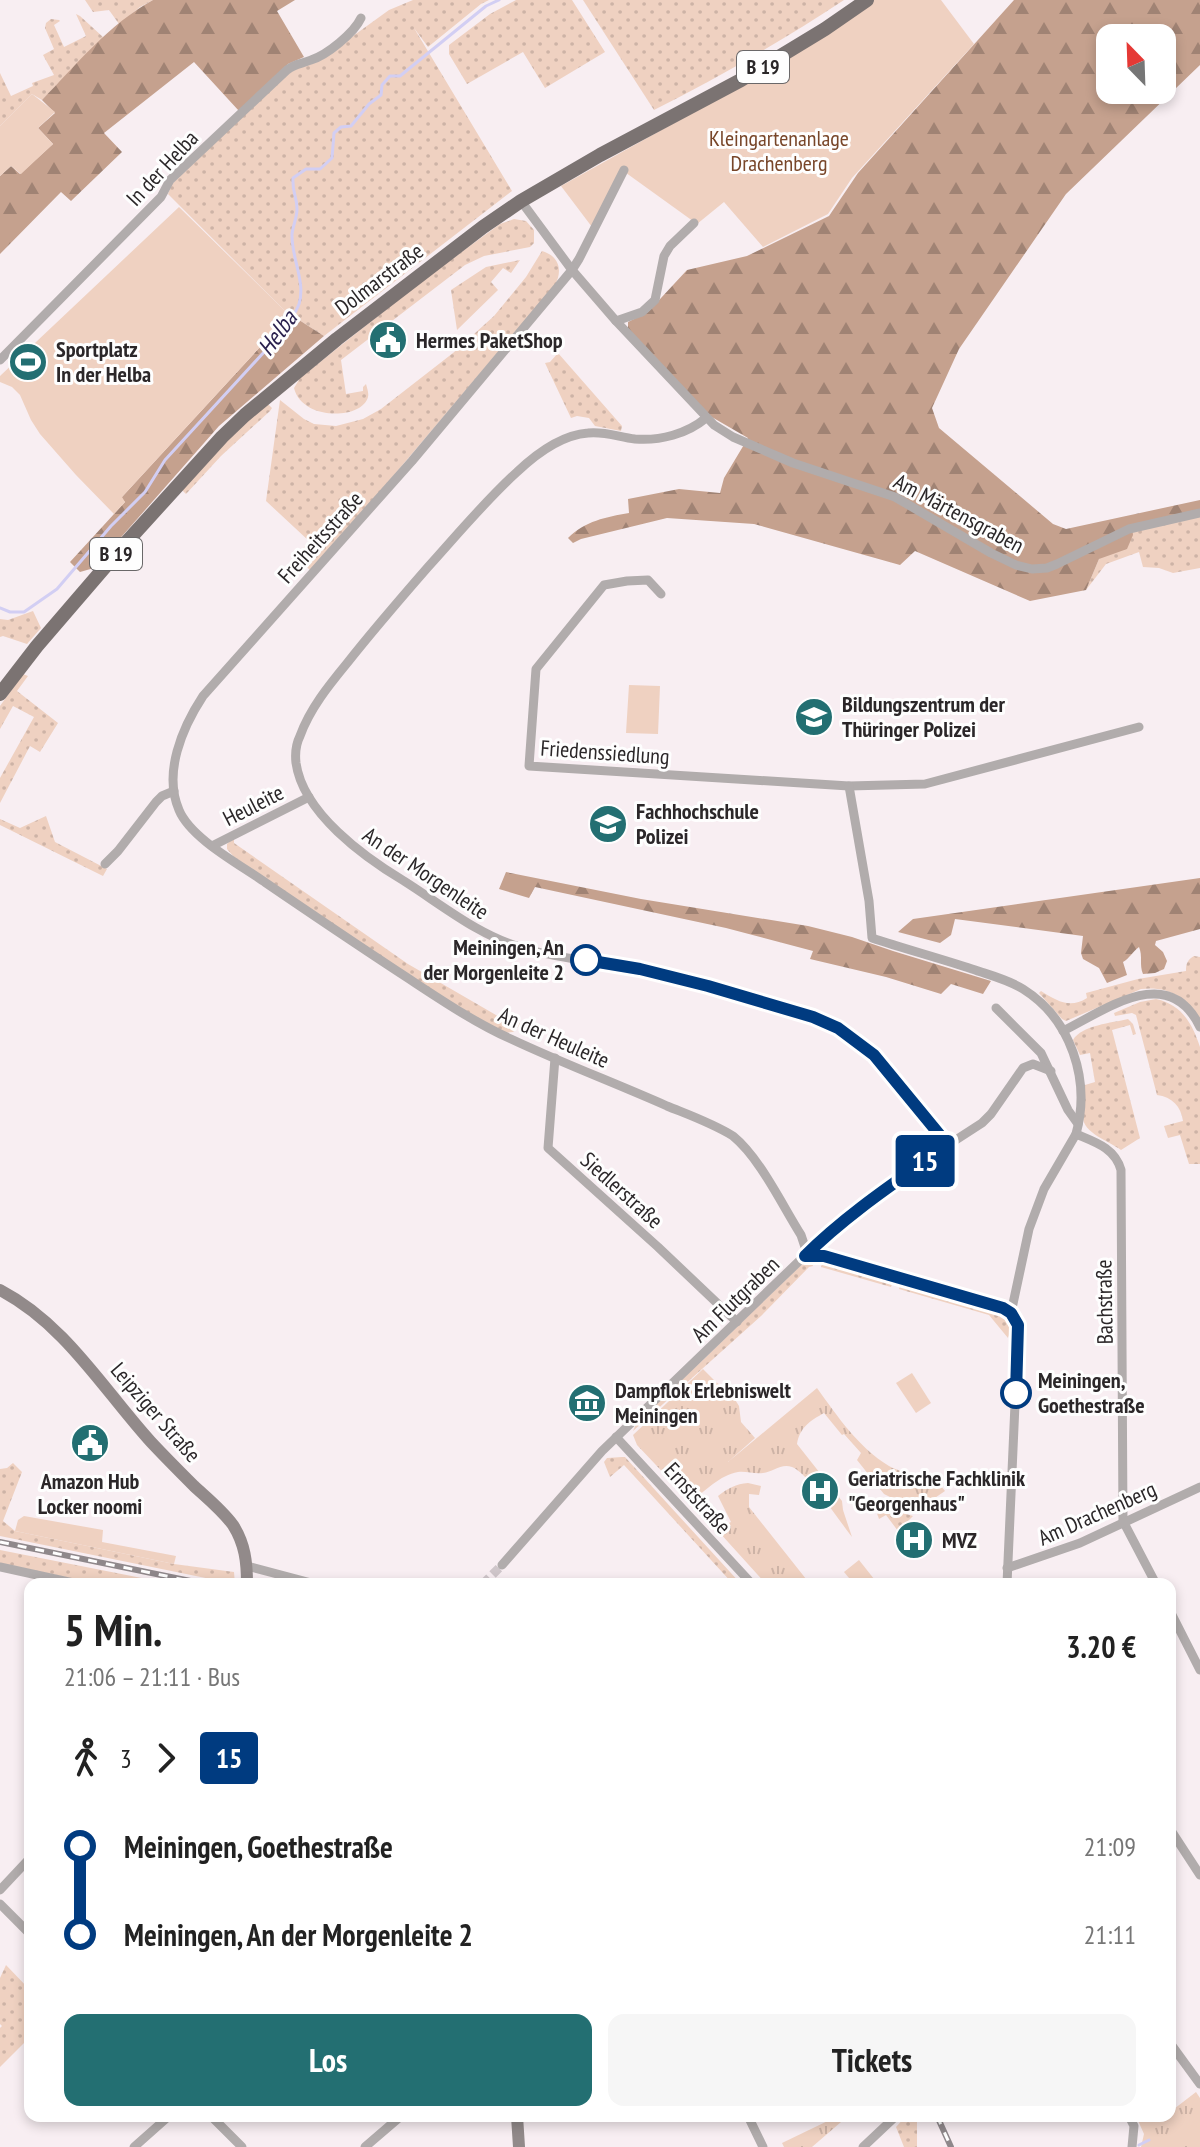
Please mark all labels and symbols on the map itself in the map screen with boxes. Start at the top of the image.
north arrow [1096,24,1176,104]
road number: B 19 [737,51,789,83]
street label: In der Helba [120,124,204,212]
park label: Kleingartenanlage Drachenberg [709,124,849,177]
street label: Dolmarstraße [329,237,429,321]
water label: Helba [250,303,305,362]
public building icon: Hermes PaketShop [367,319,409,361]
place label: Hermes PaketShop [416,326,563,354]
place label: Sportplatz In der Helba [56,335,151,388]
sports icon: Sportplatz In der Helba [7,341,49,383]
street label: Am Märtensgraben [889,467,1029,559]
street label: Freiheitsstraße [271,485,369,589]
road number: B 19 [90,538,142,570]
place label: Bildungszentrum der Thüringer Polizei [842,690,1006,743]
school or university icon: Bildungszentrum der Thüringer Polizei [793,696,835,738]
street label: Friedenssiedlung [540,734,670,770]
street label: Heuleite [218,778,288,832]
place label: Fachhochschule Polizei [636,797,759,850]
school or university icon: Fachhochschule Polizei [587,803,629,845]
street label: An der Morgenleite [358,821,494,925]
place label: Meiningen, An der Morgenleite 2 [423,933,564,986]
marker: Meiningen, An der Morgenleite 2 [571,945,601,975]
street label: An der Heuleite [494,1000,614,1074]
line badge: 15 [889,1135,961,1187]
street label: Siedlerstraße [575,1146,669,1234]
street label: Am Flutgraben [685,1250,785,1348]
street label: Bachstraße [1089,1259,1119,1345]
street label: Leipziger Straße [105,1356,207,1468]
place label: Meiningen, Goethestraße [1038,1366,1145,1419]
place label: Dampflok Erlebniswelt Meiningen [615,1376,792,1429]
marker: Meiningen, Goethestraße [1001,1378,1031,1408]
museum icon: Dampflok Erlebniswelt Meiningen [566,1382,608,1424]
public building icon: Amazon Hub Locker noomi [69,1422,111,1464]
street label: Ernststraße [659,1456,737,1540]
place label: Geriatrische Fachklinik "Georgenhaus" [848,1464,1026,1517]
place label: Amazon Hub Locker noomi [38,1467,142,1520]
hospital icon: Geriatrische Fachklinik "Georgenhaus" [799,1470,841,1512]
street label: Am Drachenberg [1034,1475,1160,1551]
hospital icon: MVZ [893,1519,935,1561]
place label: MVZ [942,1526,977,1554]

